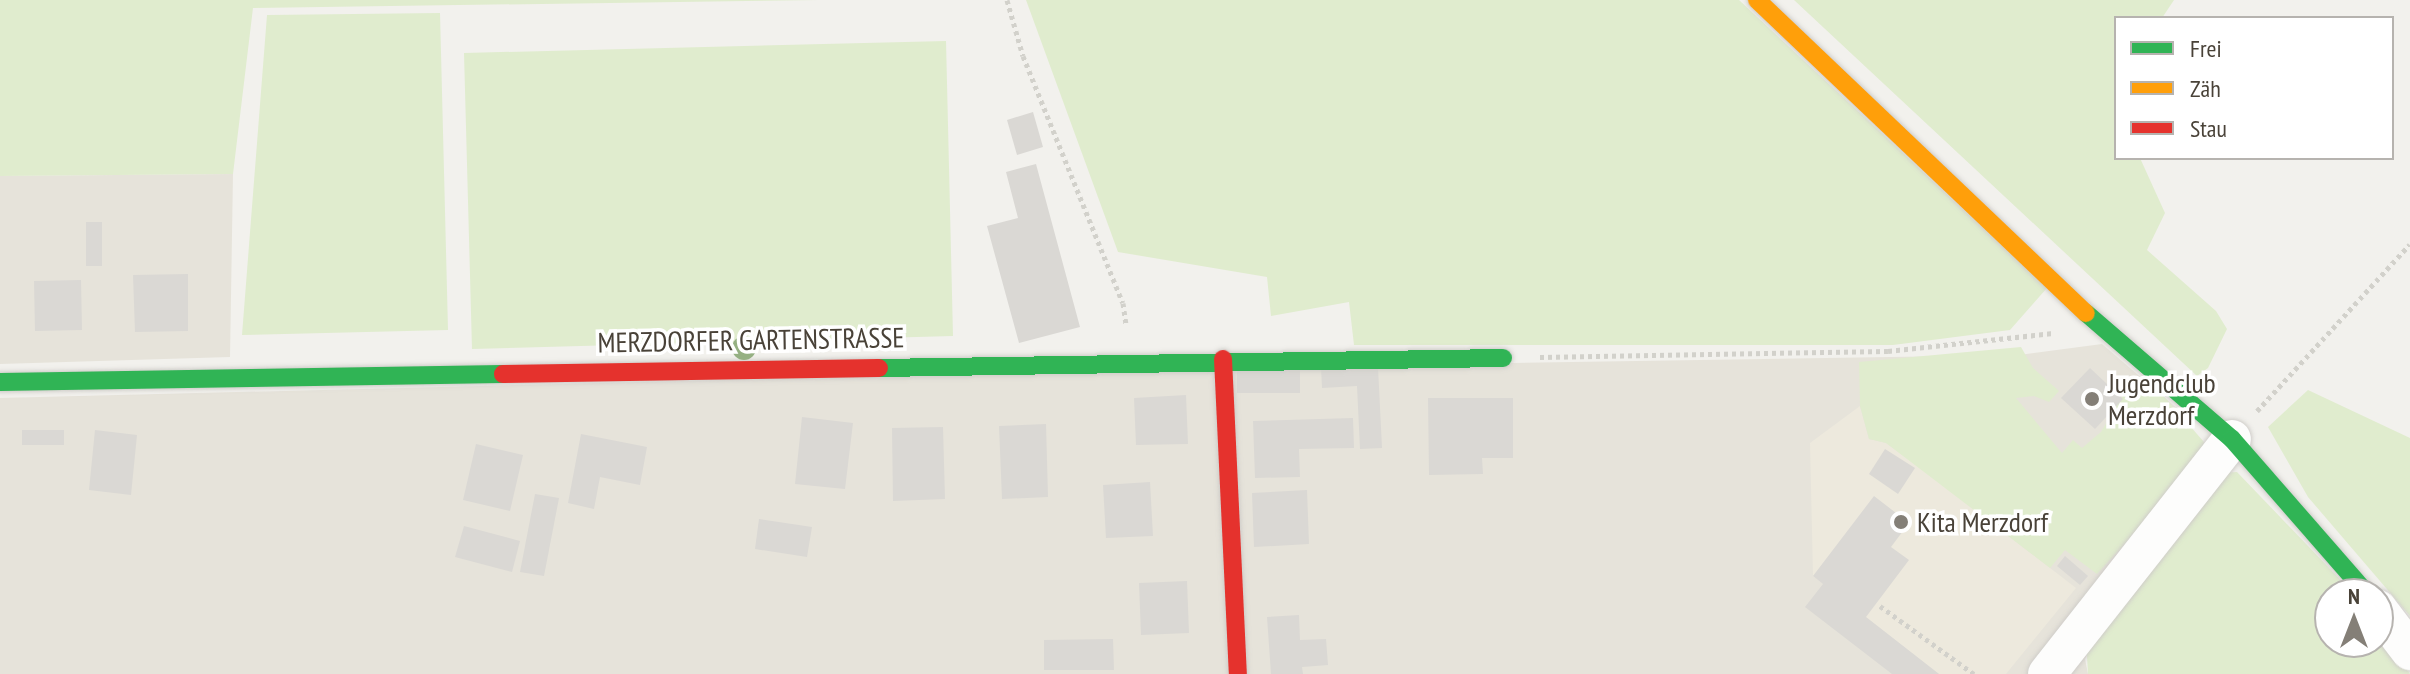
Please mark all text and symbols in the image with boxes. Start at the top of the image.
legend [2114,16,2394,160]
text: Frei [2190,33,2222,64]
text: Zäh [2190,73,2221,104]
text: Stau [2190,113,2227,144]
street label: MERZDORFER GARTENSTRASSE [597,321,905,359]
place label: Jugendclub Merzdorf [2108,366,2216,432]
marker: Jugendclub Merzdorf [2083,390,2101,408]
place label: Kita Merzdorf [1917,505,2048,539]
marker: Kita Merzdorf [1892,513,1910,531]
north arrow [2314,578,2394,658]
text: N [2348,582,2360,610]

